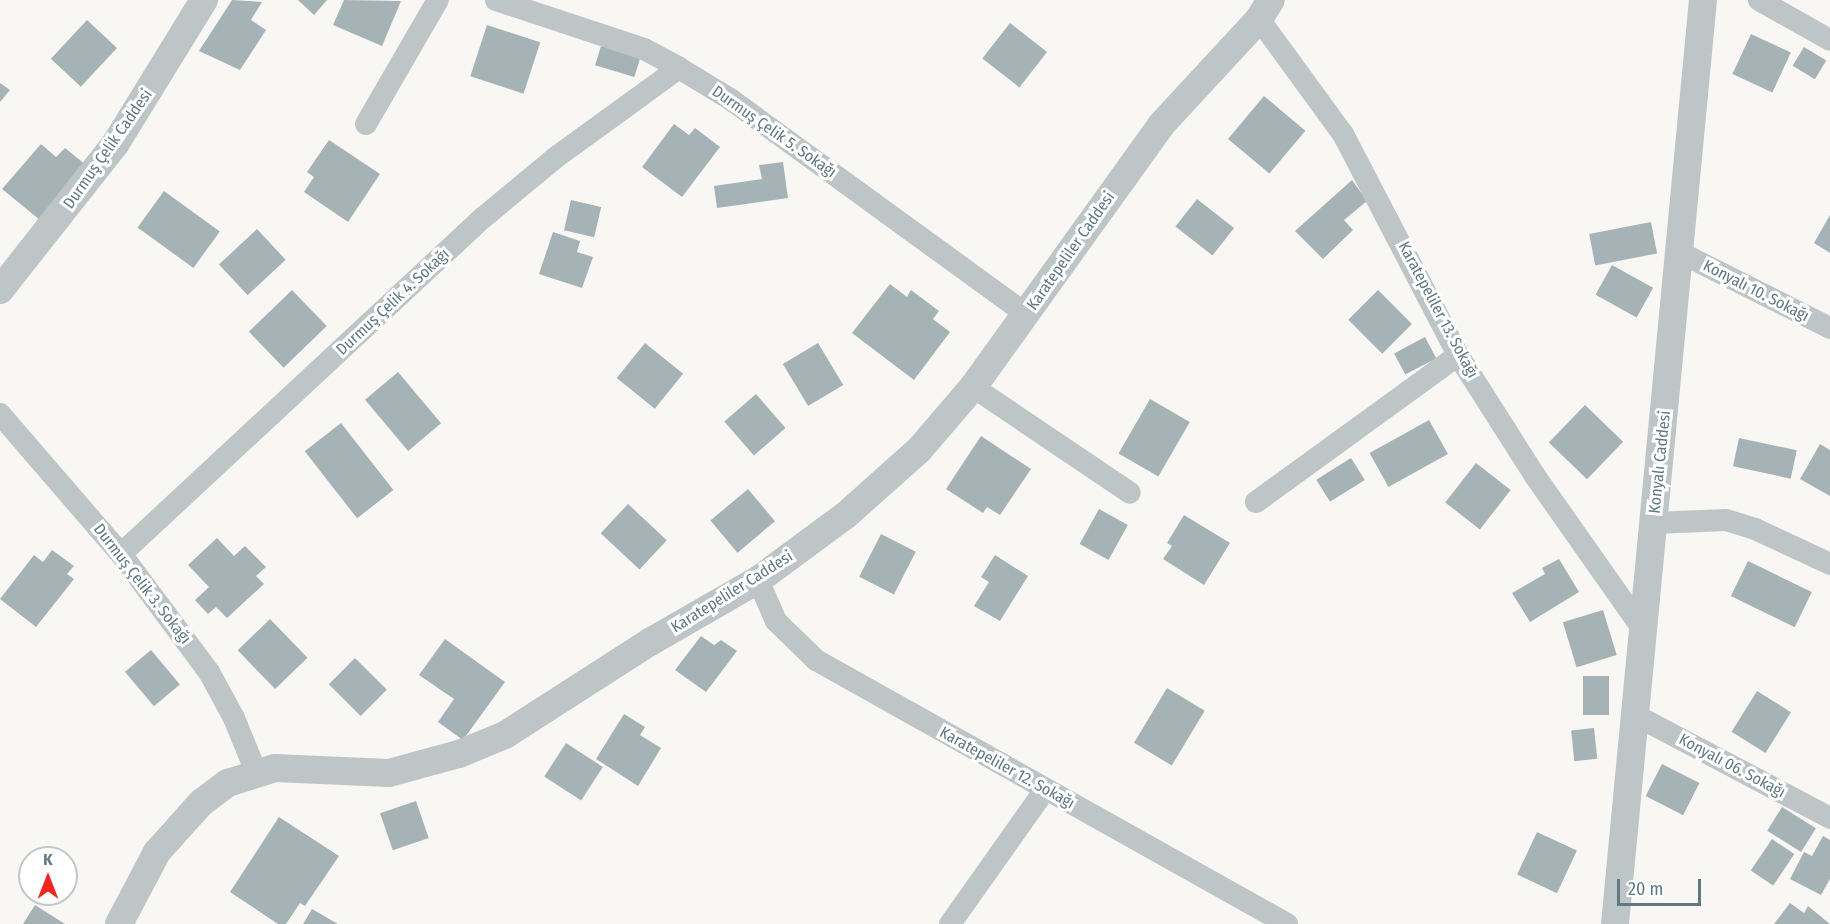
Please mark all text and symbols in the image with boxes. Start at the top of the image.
street label: Durmuş Çelik 5. Sokağı [708,82,840,182]
street label: Durmuş Çelik Caddesi [60,86,156,212]
street label: Karatepeliler Caddesi [1023,188,1119,314]
street label: Karatepeliler 13. Sokağı [1394,239,1482,381]
street label: Durmuş Çelik 4. Sokağı [333,245,453,359]
street label: Konyalı 10. Sokağı [1700,256,1812,326]
street label: Konyalı Caddesi [1645,410,1675,514]
street label: Durmuş Çelik 3. Sokağı [89,520,195,648]
street label: Karatepeliler Caddesi [668,547,796,637]
street label: Karatepeliler 12. Sokağı [936,723,1078,813]
street label: Konyalı 06. Sokağı [1675,730,1789,802]
north arrow [18,846,78,906]
text: K [43,850,53,869]
scale bar [1620,867,1704,905]
text: 20 m [1628,878,1663,900]

